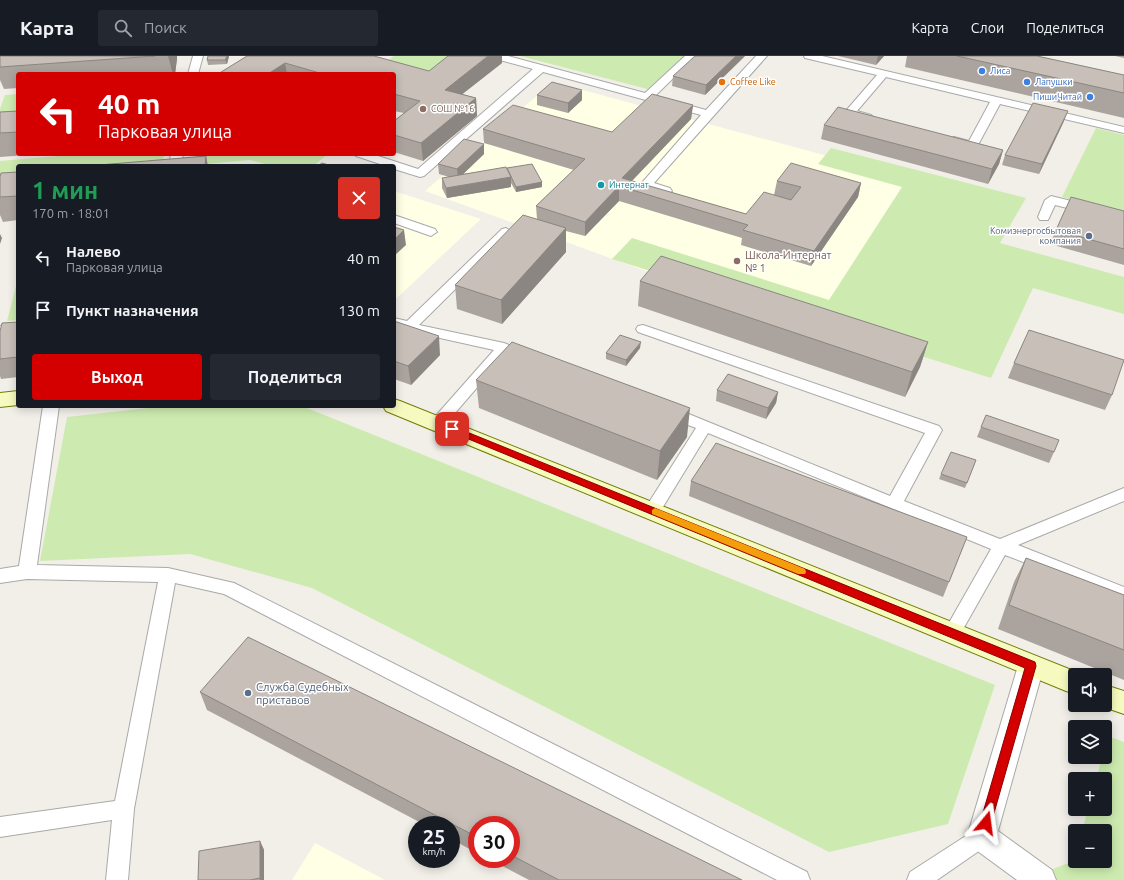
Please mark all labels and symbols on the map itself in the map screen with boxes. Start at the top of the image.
marker: Лиса [977,66,987,76]
place label: Лиса [990,66,1010,76]
marker: Coffee Like [717,77,727,87]
place label: Coffee Like [730,77,776,87]
marker: Лапушки [1022,77,1032,87]
place label: Лапушки [1035,77,1073,87]
place label: ПишиЧитай [1033,92,1082,102]
marker: ПишиЧитай [1085,92,1095,102]
marker: СОШ №16 [418,104,428,114]
place label: СОШ №16 [431,104,474,114]
marker: Интернат [596,180,606,190]
place label: Интернат [609,180,649,190]
place label: Комиэнергосбытовая компания [990,226,1081,246]
marker: Комиэнергосбытовая компания [1084,231,1094,241]
place label: Школа-Интернат № 1 [745,249,832,274]
marker: Школа-Интернат № 1 [732,256,742,266]
pin [435,412,469,446]
place label: Служба Судебных приставов [256,681,349,706]
marker: Служба Судебных приставов [243,688,253,698]
position arrow [965,802,1007,844]
speed limit sign: 30 [468,816,520,868]

